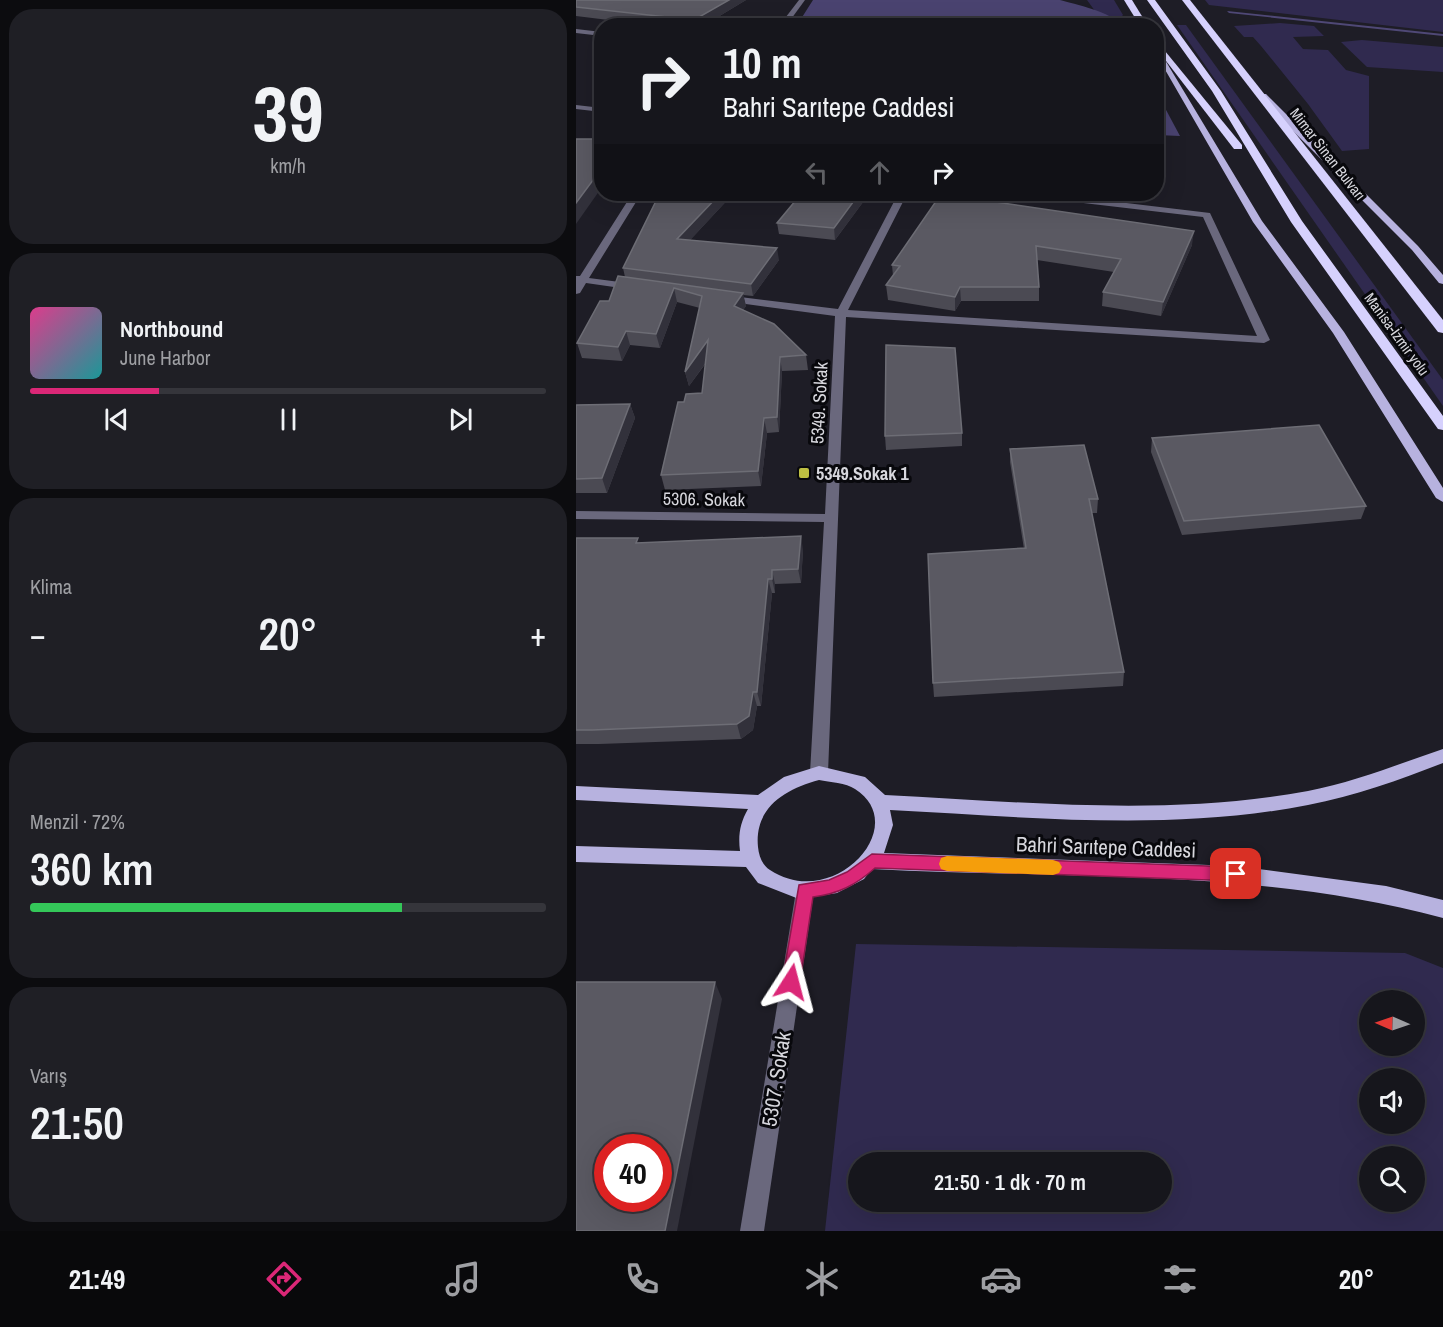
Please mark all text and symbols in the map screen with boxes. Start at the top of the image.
text: 10 m [723,35,802,91]
icon: right [624,42,702,120]
text: 39 [252,60,324,165]
text: Bahri Sarıtepe Caddesi [723,89,954,125]
street label: Mimar Sinan Bulvarı [1285,103,1371,205]
text: km/h [270,152,306,179]
icon: left [800,156,833,189]
icon: ahead [863,156,896,189]
icon: right [926,156,959,189]
street label: Manisa-İzmir yolu [1360,288,1434,380]
text: Northbound [120,314,223,344]
text: June Harbor [120,344,210,371]
street label: 5349. Sokak [804,361,834,445]
icon: previous [100,403,133,436]
icon: pause [272,403,305,436]
icon: next [444,403,477,436]
place label: 5349.Sokak 1 [816,461,910,486]
marker: 5349.Sokak 1 [797,466,811,480]
street label: 5306. Sokak [663,486,746,512]
text: Klima [30,573,72,600]
text: 20° [258,603,318,664]
text: − [30,612,46,656]
text: + [530,612,546,656]
text: Menzil · 72% [30,808,125,835]
street label: Bahri Sarıtepe Caddesi [1016,829,1196,865]
text: 360 km [30,838,154,899]
pin [1210,848,1261,899]
icon: arrive [1219,857,1252,890]
position arrow [759,950,823,1014]
north arrow [1359,990,1425,1056]
map controls [1359,990,1425,1212]
street label: 5307. Sokak [754,1029,798,1129]
text: Varış [30,1062,67,1089]
button: sound [1359,1068,1425,1134]
text: 21:50 [30,1092,124,1153]
speed limit sign: 40 [594,1134,672,1212]
button: search [1359,1146,1425,1212]
text: 21:50 · 1 dk · 70 m [934,1167,1086,1197]
icon: directions [263,1258,305,1300]
icon: music [442,1258,484,1300]
icon: phone [621,1258,663,1300]
icon: climate [801,1258,843,1300]
icon: car [980,1258,1022,1300]
icon: filters [1159,1258,1201,1300]
text: 21:49 [69,1261,125,1297]
text: 20° [1339,1261,1374,1297]

